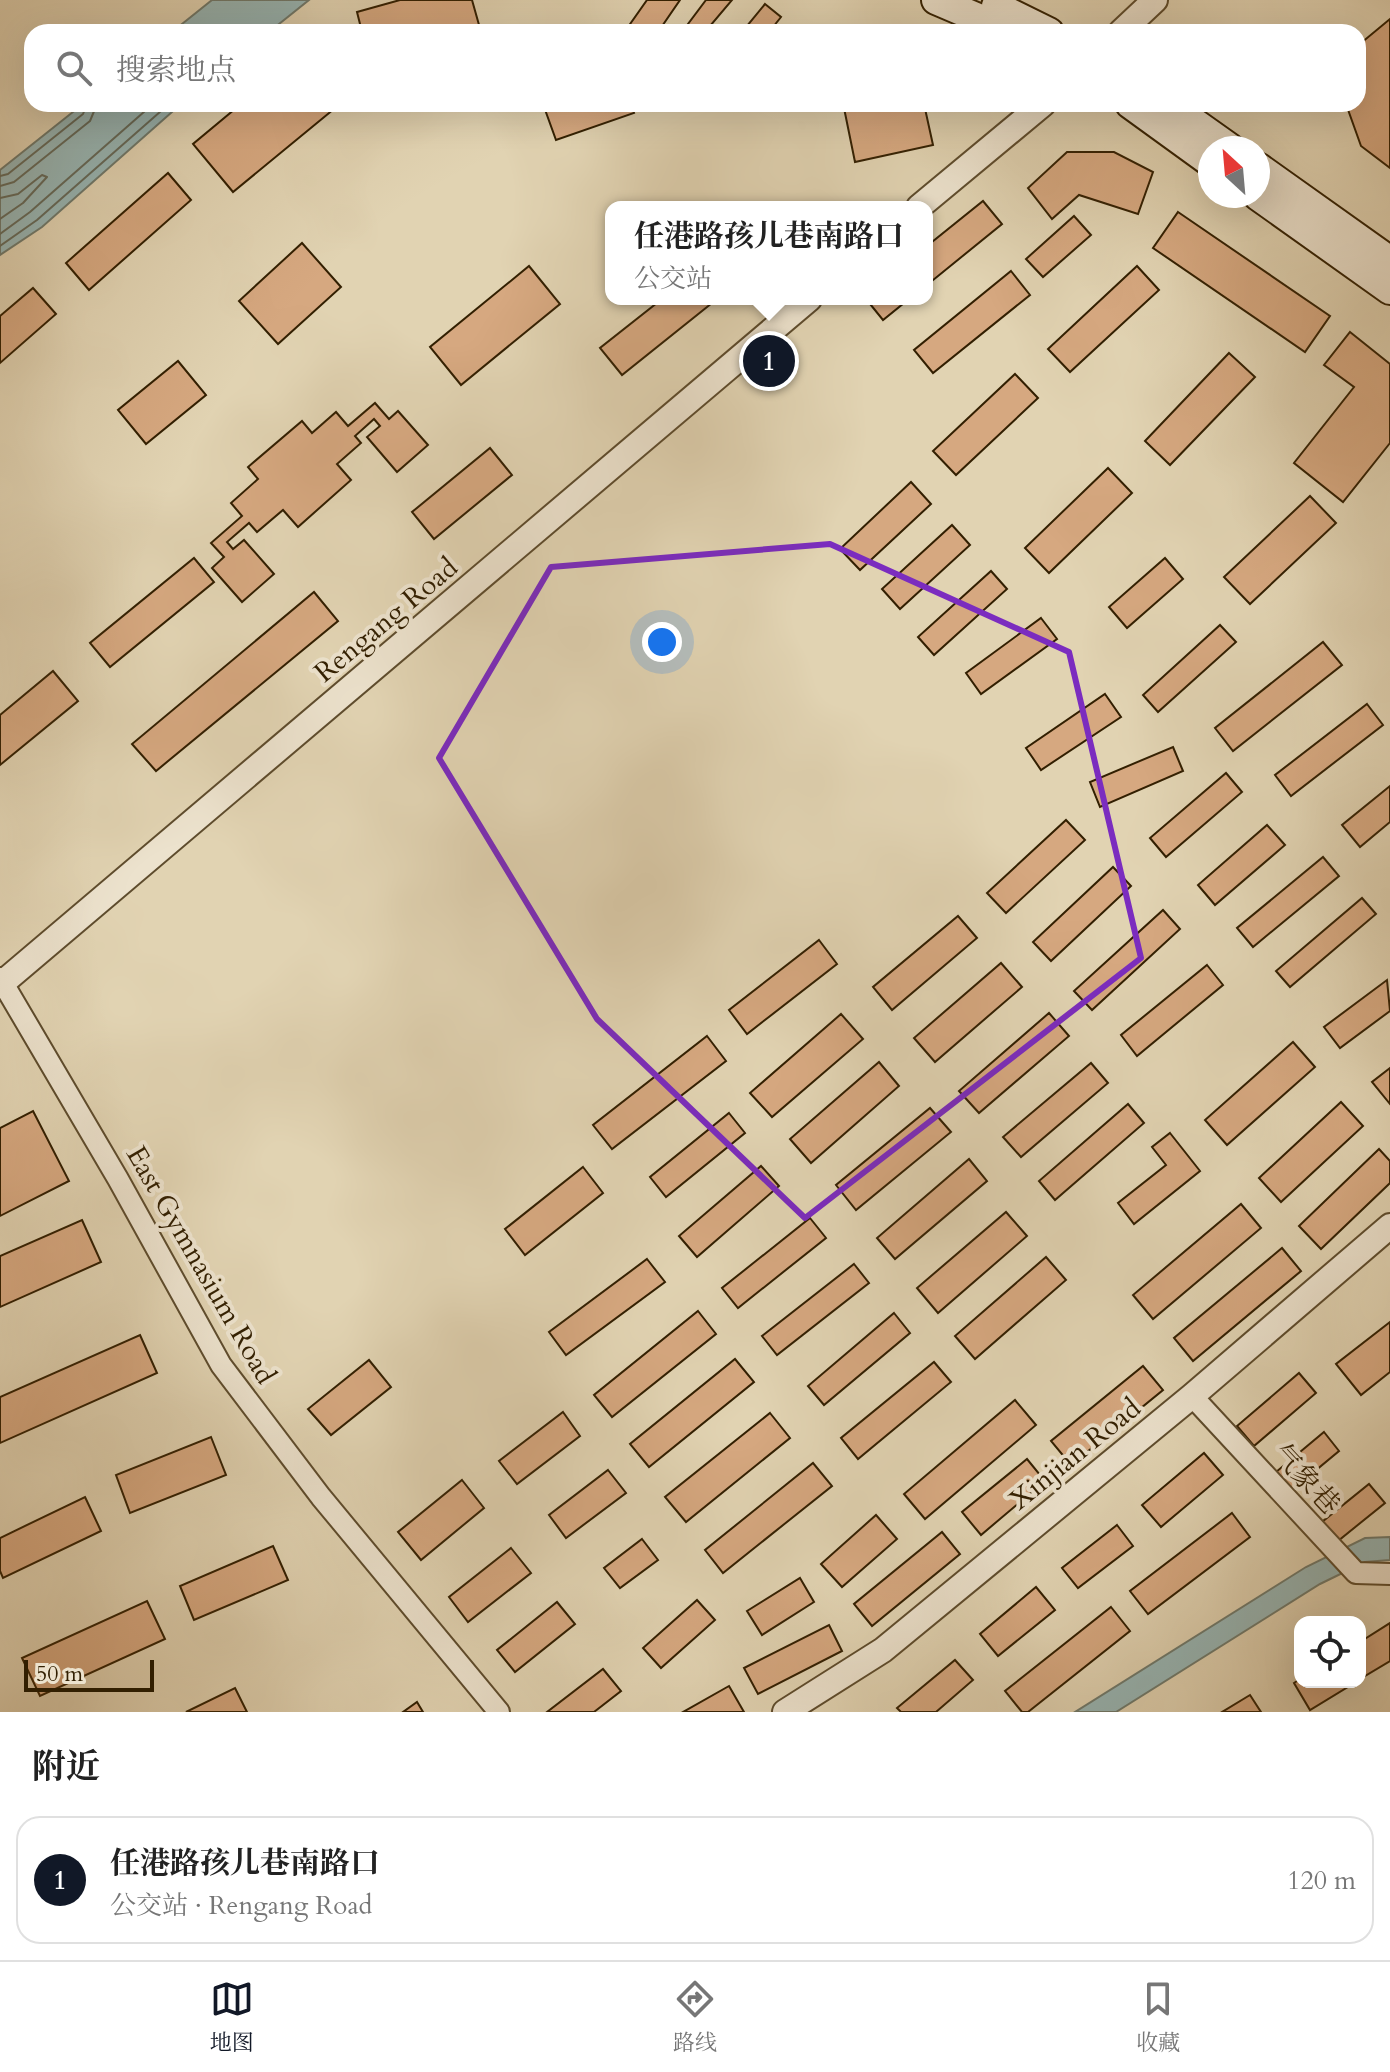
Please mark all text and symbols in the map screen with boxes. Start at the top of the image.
search box [24,24,1366,112]
icon: search [52,46,96,90]
text: 搜索地点 [116,50,236,91]
north arrow [1198,136,1270,208]
popup [605,201,933,305]
text: 任港路孩儿巷南路口 [634,216,904,257]
text: 公交站 [634,261,712,296]
pin: 1 [743,331,795,391]
street label: Rengang Road [306,549,466,691]
your location [642,622,682,662]
street label: East Gymnasium Road [117,1139,285,1391]
street label: Xinjian Road [1001,1389,1149,1519]
street label: 气象巷 [1263,1435,1349,1523]
map controls [1294,1616,1366,1688]
button: locate [1294,1616,1366,1688]
scale bar [24,1656,154,1692]
text: 50 m [36,1659,83,1689]
text: 附近 [32,1744,100,1790]
text: 任港路孩儿巷南路口 [110,1843,380,1884]
text: 1 [53,1863,67,1898]
text: 120 m [1287,1863,1356,1898]
text: 公交站 · Rengang Road [110,1888,372,1923]
tab: 地图 [210,1977,254,2058]
tab: 路线 [673,1977,717,2058]
tab: 收藏 [1136,1977,1180,2058]

